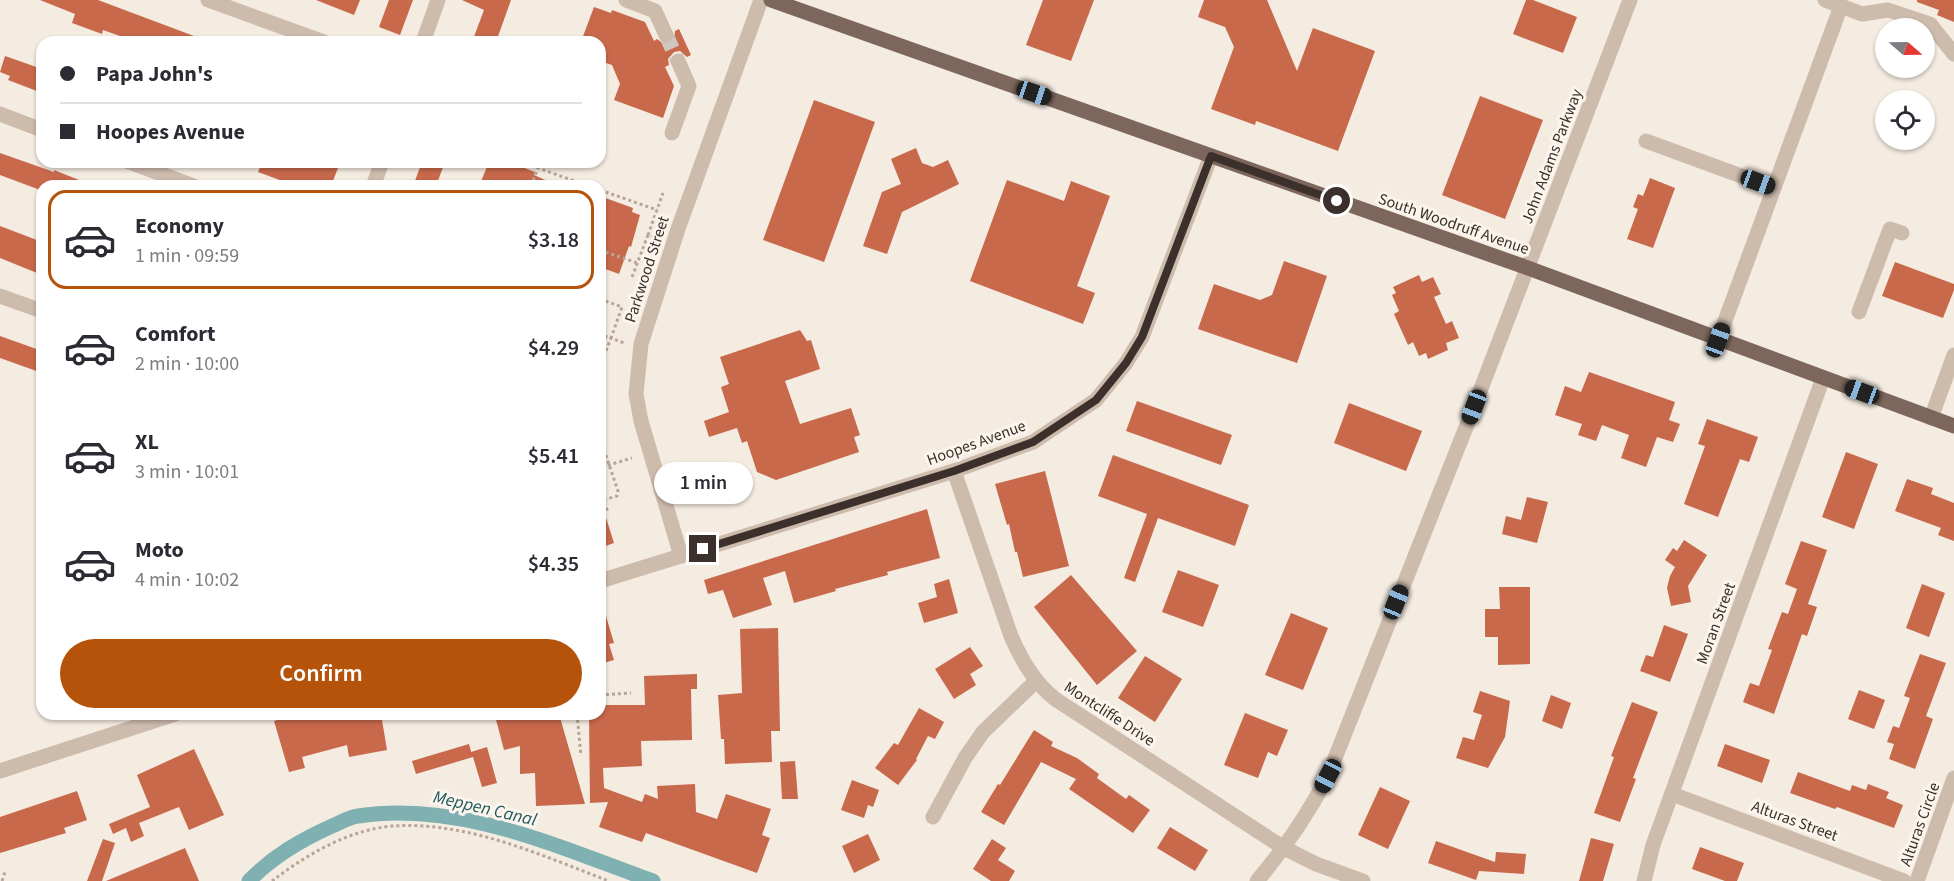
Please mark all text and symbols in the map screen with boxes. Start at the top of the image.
north arrow [1875,18,1935,78]
map controls [1875,18,1935,150]
text: Papa John's [96,58,213,90]
car [1014,79,1054,107]
street label: John Adams Parkway [1516,85,1588,227]
button: locate [1875,90,1935,150]
text: Hoopes Avenue [96,116,245,148]
car [1738,167,1778,197]
route start [1323,187,1350,214]
street label: South Woodruff Avenue [1375,188,1532,260]
text: Economy [135,210,224,242]
icon: car [63,213,117,267]
street label: Parkwood Street [619,213,675,325]
text: $3.18 [528,224,579,256]
text: 1 min · 09:59 [135,242,239,270]
text: Comfort [135,318,216,350]
car [1703,320,1733,360]
icon: car [63,321,117,375]
text: $4.29 [528,332,579,364]
text: 2 min · 10:00 [135,350,239,378]
car [1842,377,1882,407]
car [1459,387,1489,427]
street label: Hoopes Avenue [924,415,1029,471]
text: XL [135,426,159,458]
icon: car [63,429,117,483]
text: $5.41 [528,440,579,472]
text: 3 min · 10:01 [135,458,239,486]
callout: 1 min [654,462,752,504]
text: 1 min [680,469,727,497]
text: Moto [135,534,184,566]
route end [689,535,716,562]
icon: car [63,537,117,591]
text: $4.35 [528,548,579,580]
text: 4 min · 10:02 [135,566,239,594]
street label: Moran Street [1691,579,1741,667]
car [1381,582,1411,622]
button: Confirm [60,639,582,708]
street label: Montcliffe Drive [1060,676,1159,752]
car [1312,756,1344,796]
street label: Alturas Circle [1895,779,1945,869]
water label: Meppen Canal [431,784,540,833]
street label: Alturas Street [1749,795,1841,847]

